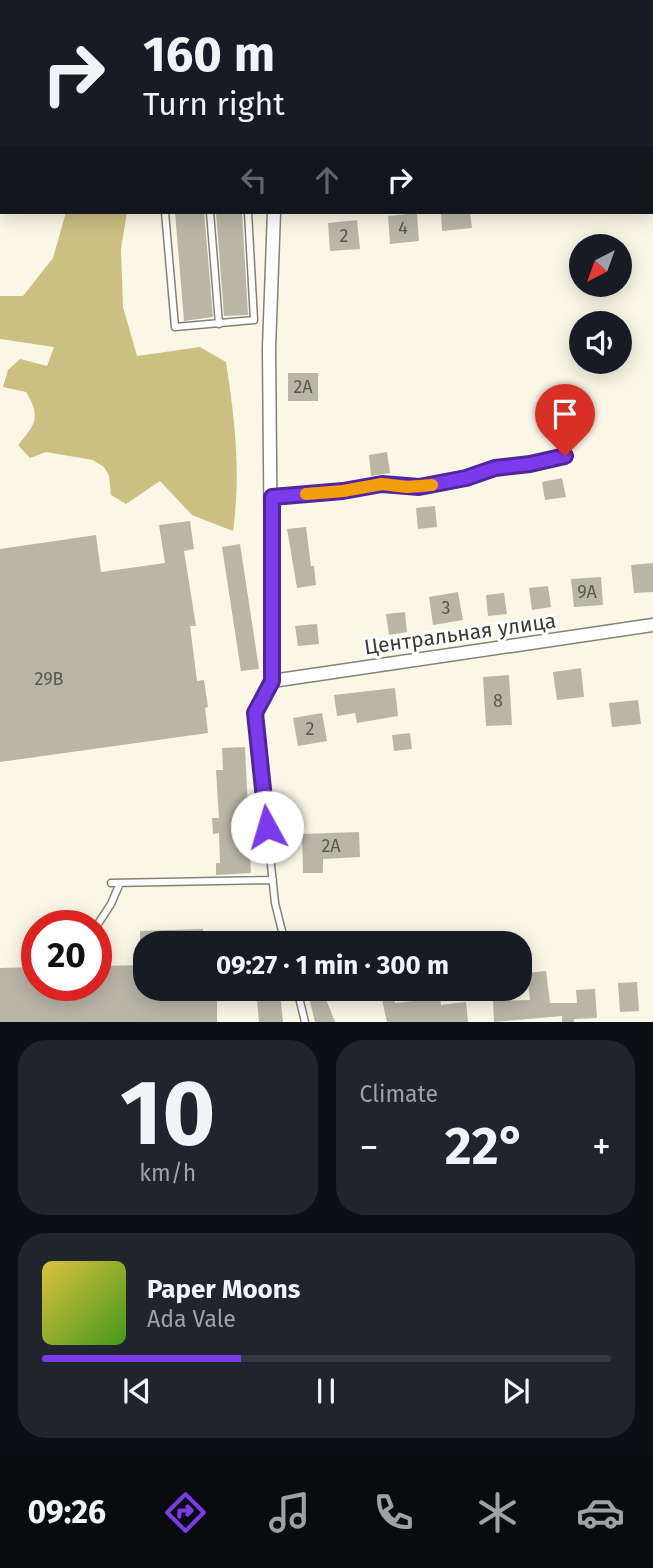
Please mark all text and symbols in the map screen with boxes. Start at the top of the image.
text: 160 m [143,25,275,84]
icon: right [28,28,119,119]
text: Turn right [143,85,285,123]
icon: left [235,161,273,199]
icon: ahead [308,161,346,199]
icon: right [381,161,419,199]
house number: 4 [398,217,408,239]
house number: 2 [340,225,349,247]
north arrow [569,234,632,298]
map controls [569,234,632,374]
button: sound [569,311,632,374]
house number: 2А [293,376,313,398]
pin [535,384,595,456]
icon: arrive [546,395,584,433]
house number: 9А [577,581,597,603]
house number: 3 [442,597,450,619]
street label: Центральная улица [362,608,558,660]
house number: 29B [34,668,64,690]
house number: 8 [493,690,503,712]
house number: 2 [306,718,315,740]
position arrow [230,790,304,864]
house number: 2А [321,835,341,857]
speed limit sign: 20 [21,910,112,1001]
text: 09:27 · 1 min · 300 m [216,950,449,981]
text: 10 [120,1059,215,1168]
text: Climate [360,1080,438,1108]
text: 22° [445,1115,526,1178]
text: − [360,1124,379,1170]
text: + [592,1124,611,1170]
text: km/h [139,1159,196,1187]
text: Paper Moons [147,1274,300,1305]
text: Ada Vale [147,1305,236,1333]
icon: previous [118,1372,156,1410]
icon: pause [307,1372,345,1410]
icon: next [497,1372,535,1410]
icon: directions [161,1488,210,1537]
icon: music [265,1488,314,1537]
icon: phone [369,1488,418,1537]
icon: climate [473,1488,522,1537]
icon: car [576,1488,625,1537]
text: 09:26 [27,1493,106,1531]

